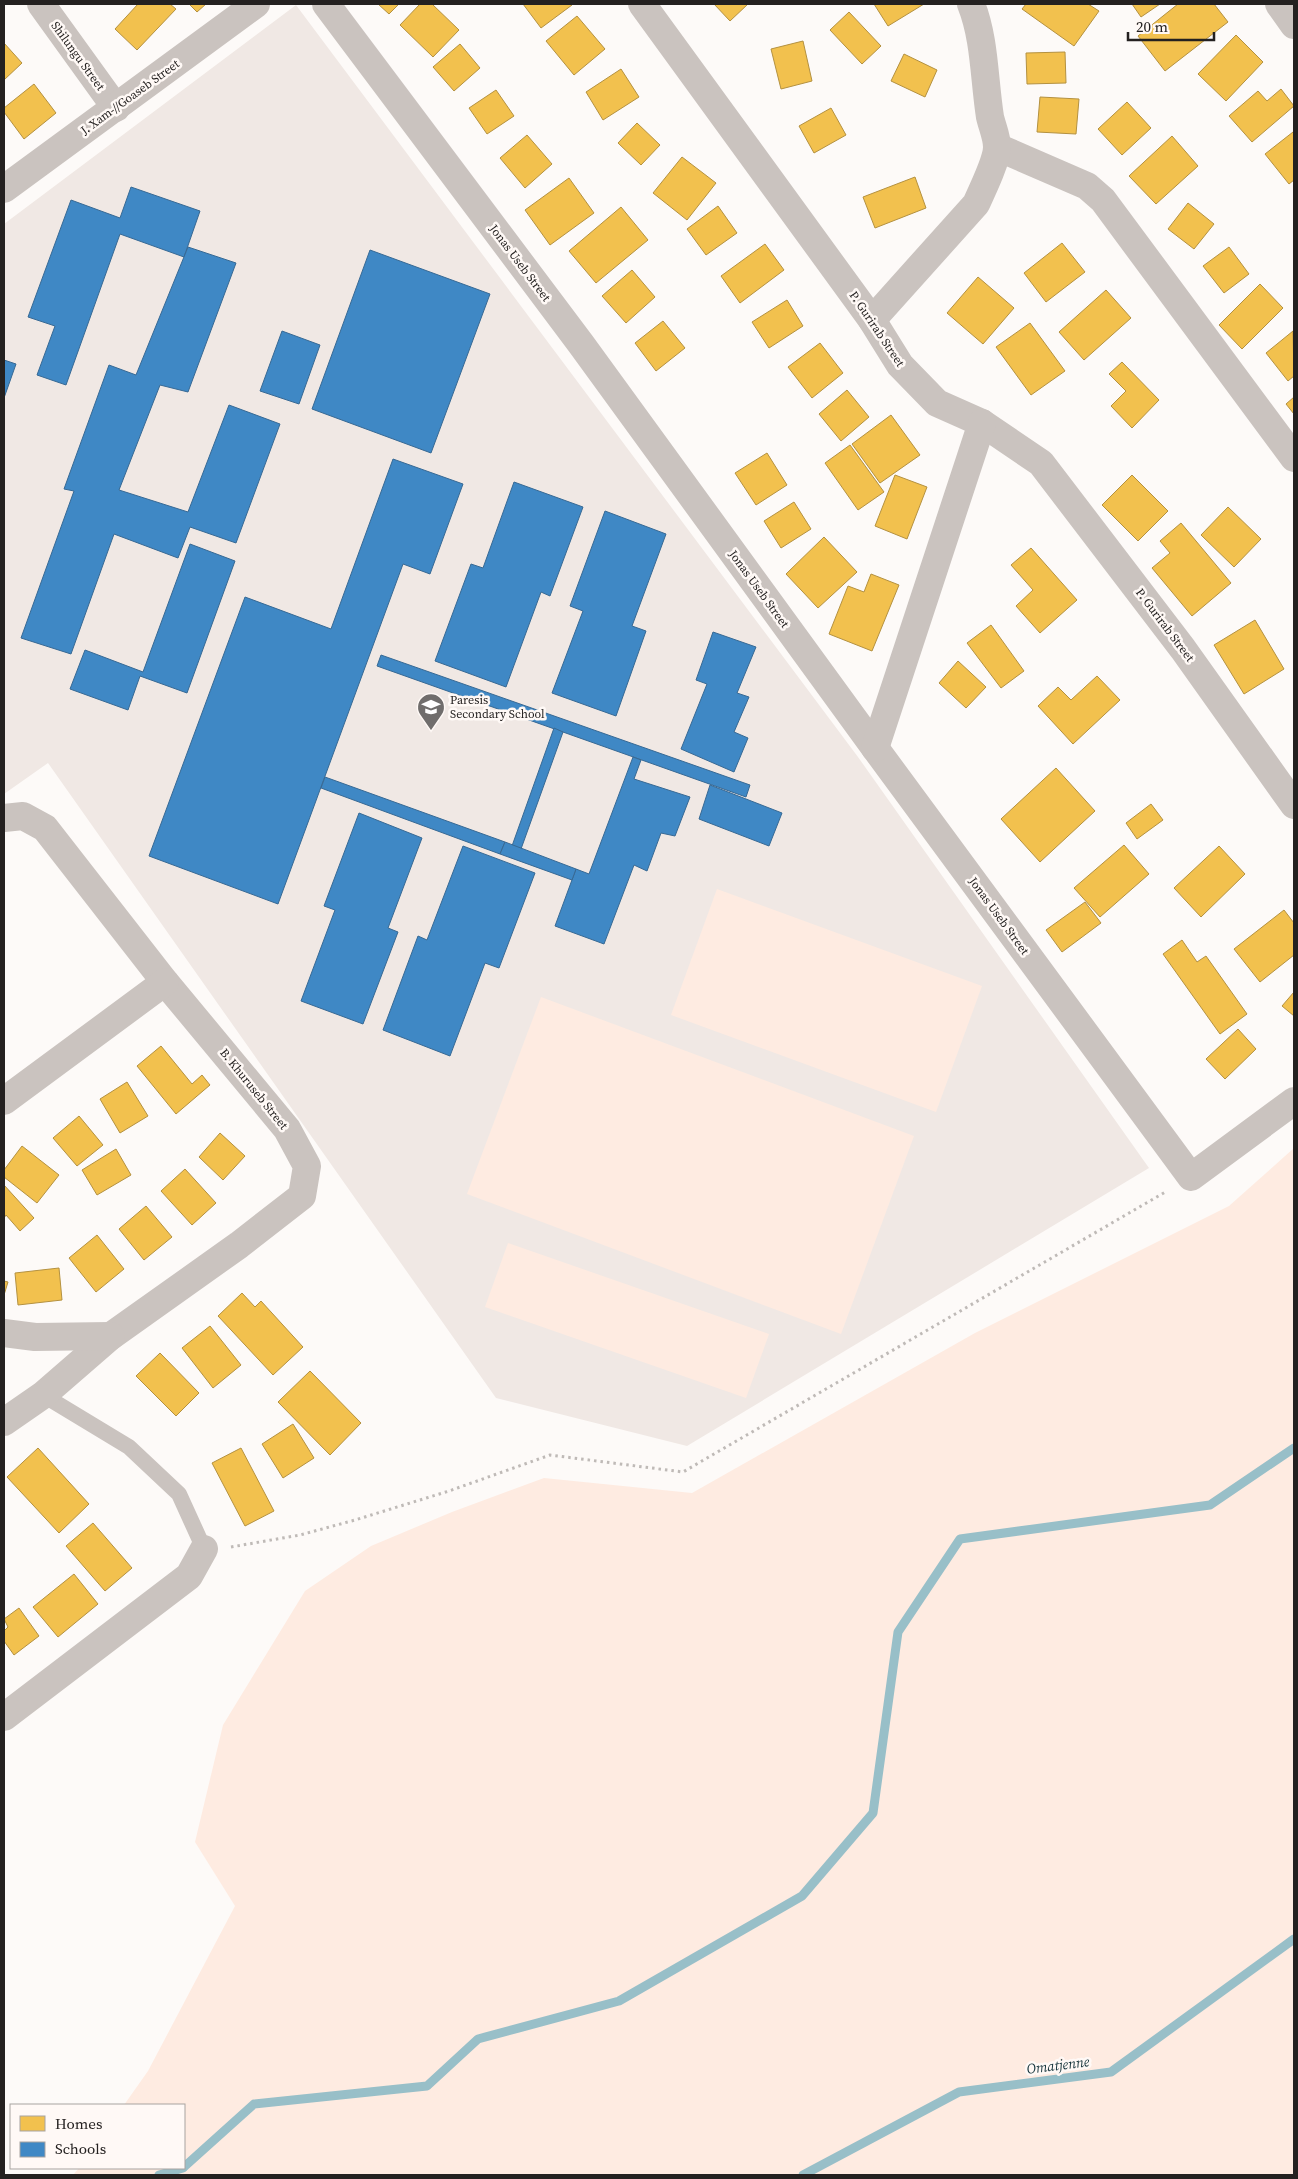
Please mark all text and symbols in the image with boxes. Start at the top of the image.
scale bar [1128,10,1214,42]
text: 20 m [1136,16,1168,37]
street label: Shilungu Street [48,18,108,94]
street label: J. Xam-//Goaseb Street [77,56,183,139]
street label: Jonas Useb Street [485,220,554,305]
street label: P. Gurirab Street [846,288,908,370]
street label: Jonas Useb Street [725,546,793,631]
street label: P. Gurirab Street [1132,585,1198,665]
school or university icon: Paresis Secondary School [416,692,446,731]
place label: Paresis Secondary School [450,692,545,722]
street label: Jonas Useb Street [965,873,1033,958]
street label: B. Khuruseb Street [216,1045,292,1133]
water label: Omatjenne [1025,2051,1091,2079]
legend [10,2104,185,2169]
text: Homes [55,2113,102,2134]
text: Schools [55,2138,106,2159]

